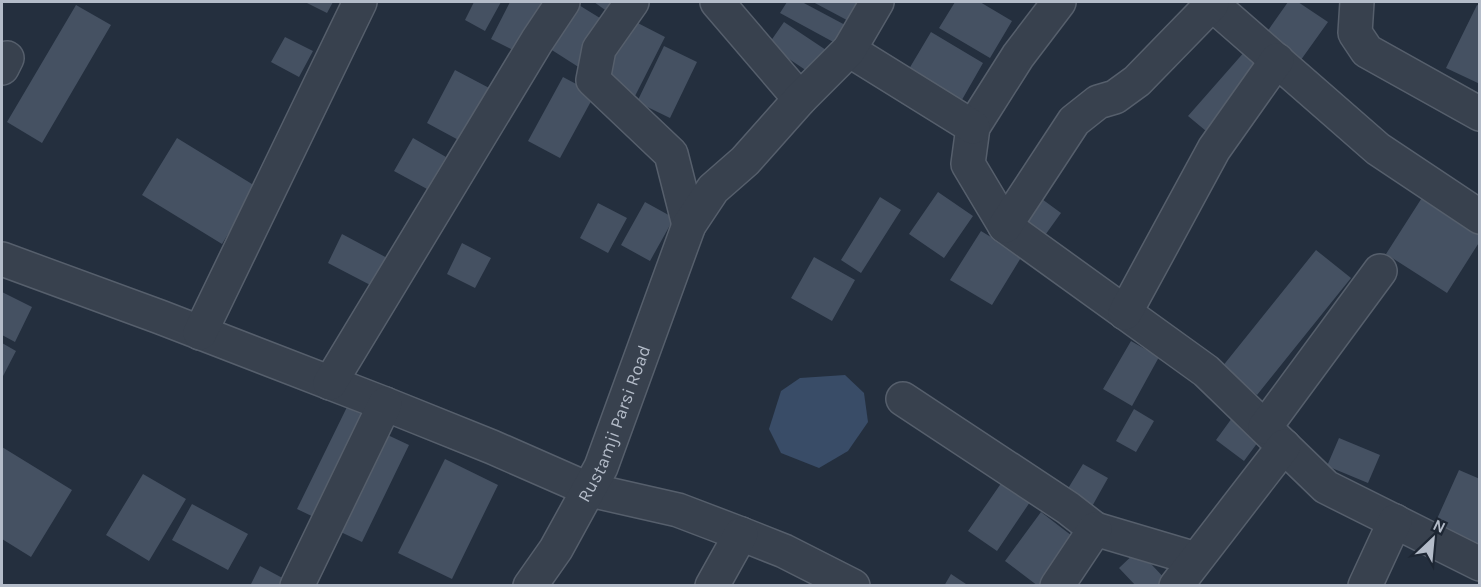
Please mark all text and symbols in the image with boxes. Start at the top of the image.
street label: Rustamji Parsi Road [573,342,655,506]
north arrow [1403,509,1463,569]
text: N [1430,515,1449,537]

